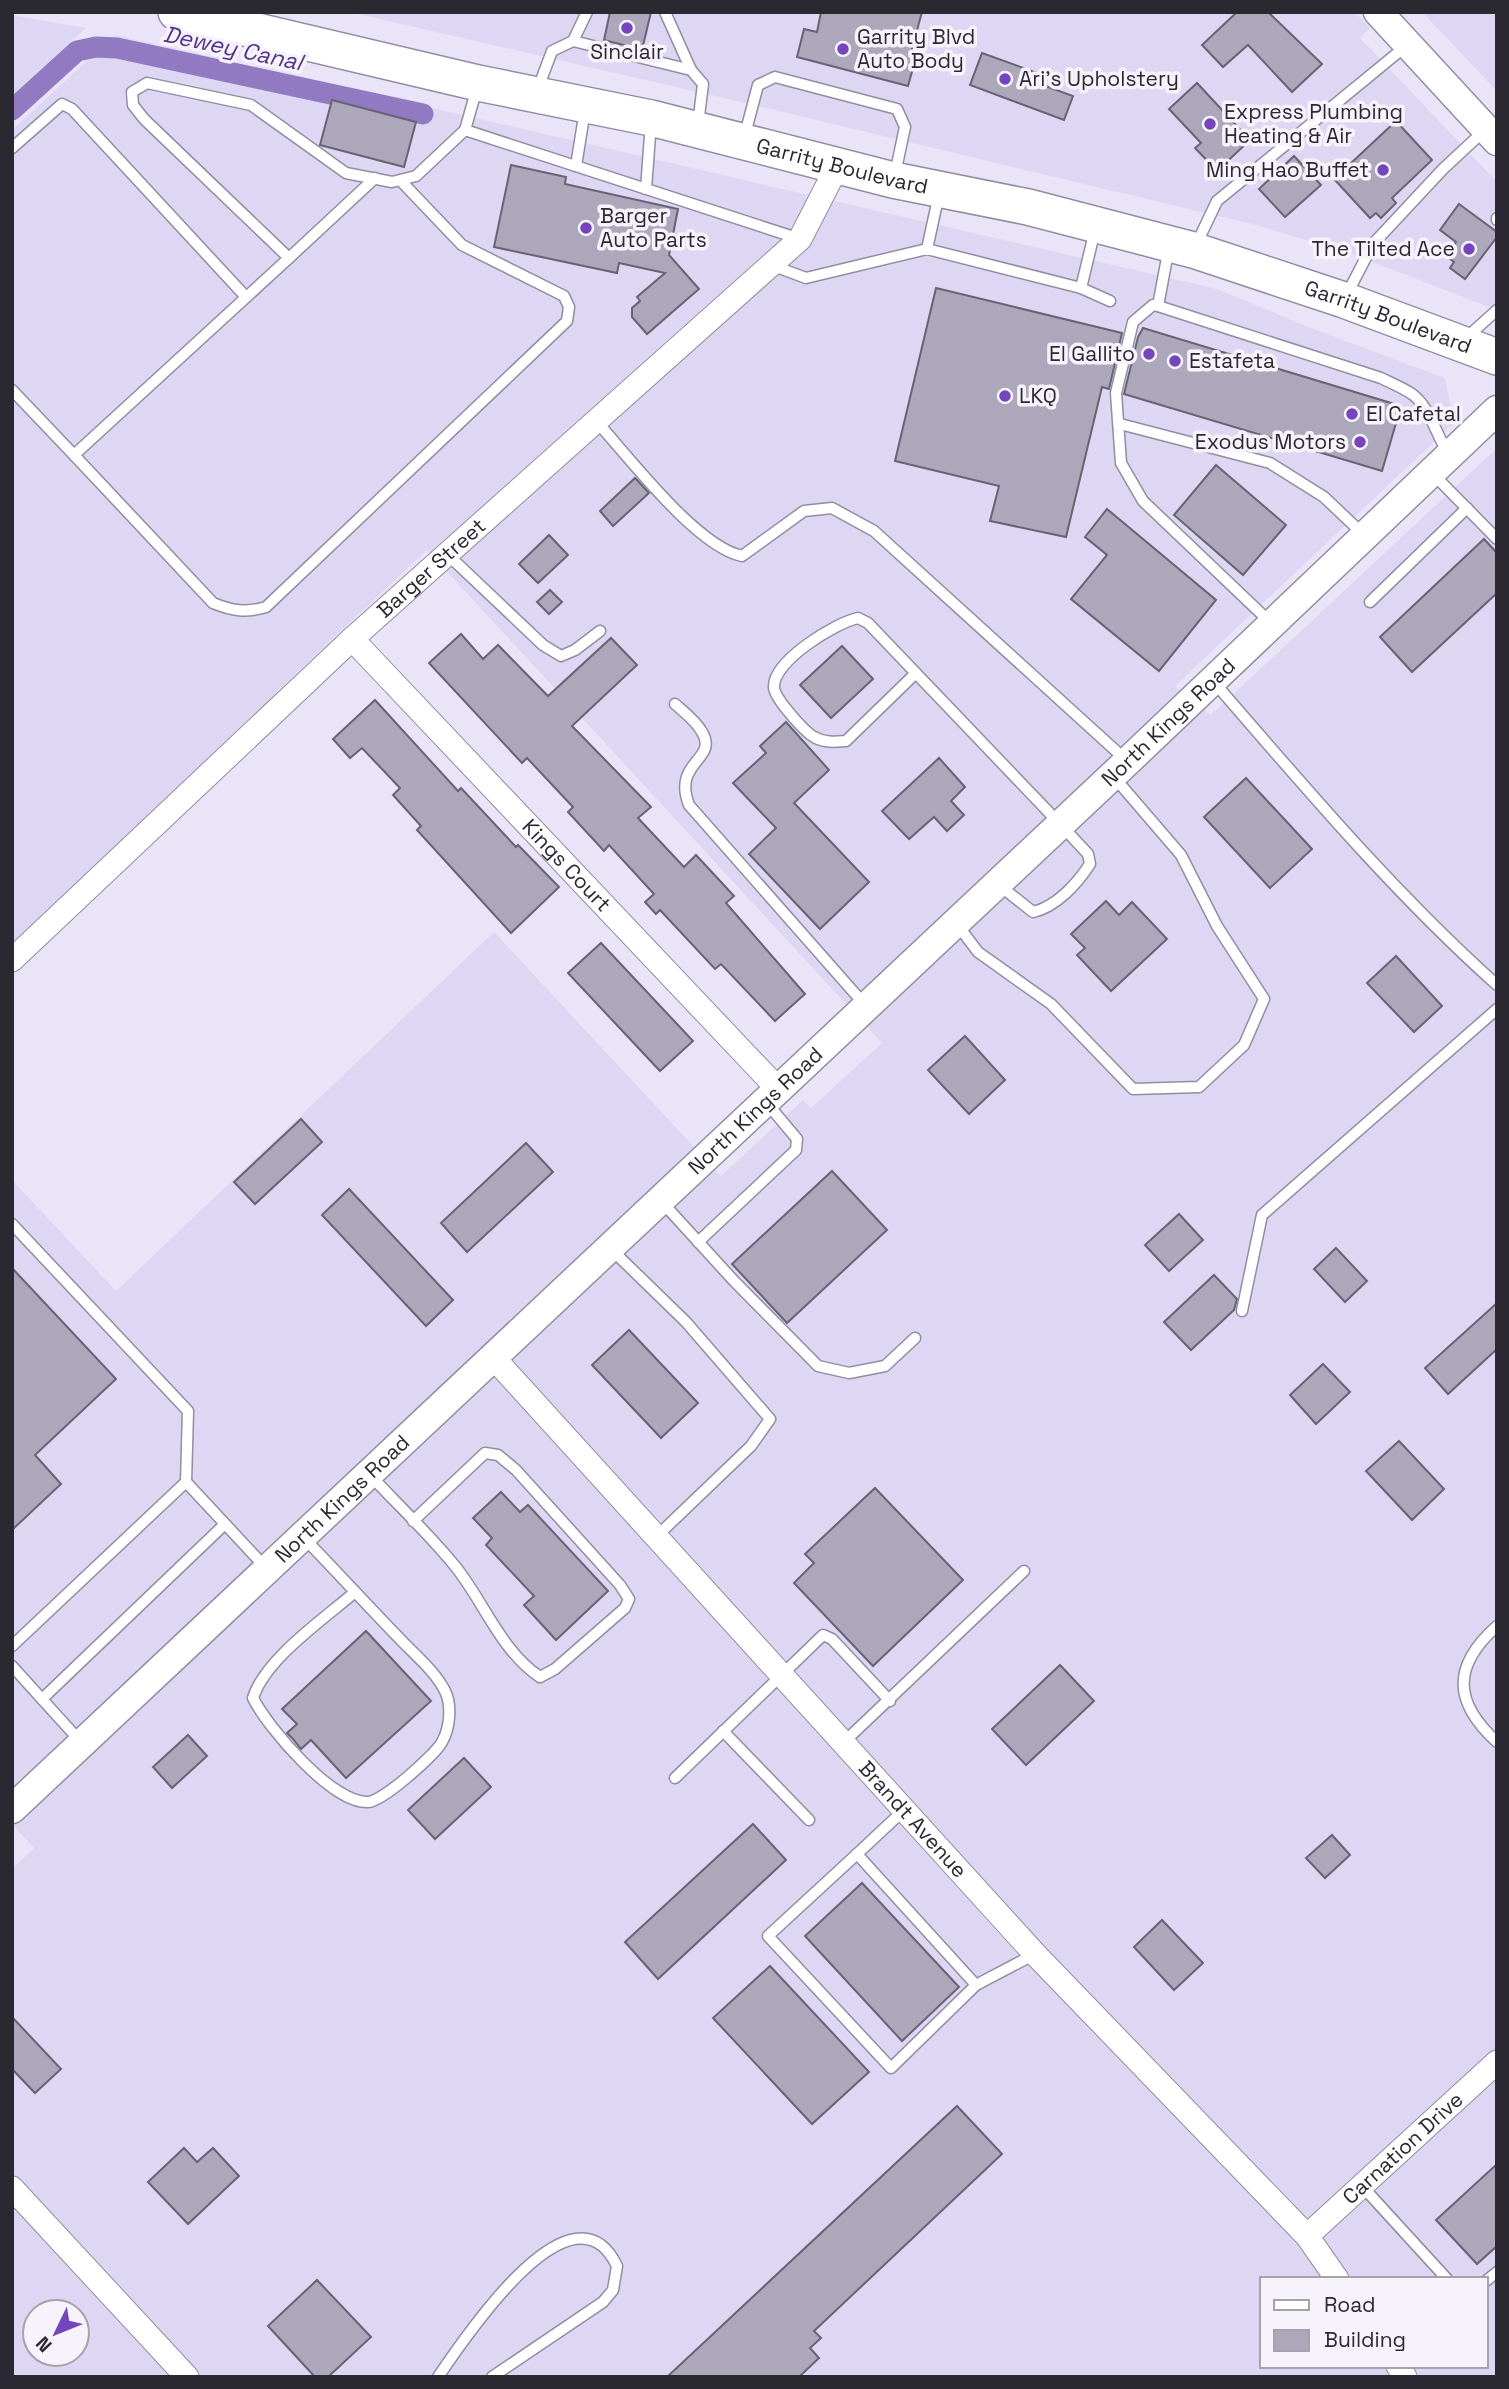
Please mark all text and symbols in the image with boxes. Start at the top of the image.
water label: Dewey Canal [161,19,308,78]
marker: Sinclair [619,20,635,36]
place label: Garrity Blvd Auto Body [857,23,975,74]
place label: Sinclair [590,38,664,65]
marker: Garrity Blvd Auto Body [835,41,851,57]
place label: Ari's Upholstery [1019,65,1179,92]
marker: Ari's Upholstery [997,71,1013,87]
place label: Express Plumbing Heating & Air [1224,98,1403,149]
marker: Express Plumbing Heating & Air [1202,116,1218,132]
street label: Garrity Boulevard [754,132,930,200]
place label: Ming Hao Buffet [1206,156,1369,183]
marker: Ming Hao Buffet [1375,162,1391,178]
place label: Barger Auto Parts [600,202,707,253]
marker: Barger Auto Parts [578,220,594,236]
place label: The Tilted Ace [1311,235,1455,262]
marker: The Tilted Ace [1461,241,1477,257]
street label: Garrity Boulevard [1301,274,1476,359]
place label: El Gallito [1049,340,1135,367]
marker: El Gallito [1141,346,1157,362]
place label: Estafeta [1189,347,1275,374]
marker: Estafeta [1167,353,1183,369]
place label: LKQ [1019,382,1057,409]
marker: LKQ [997,388,1013,404]
place label: El Cafetal [1366,400,1461,427]
marker: El Cafetal [1344,406,1360,422]
place label: Exodus Motors [1195,428,1346,455]
marker: Exodus Motors [1352,434,1368,450]
street label: Barger Street [371,512,491,623]
street label: North Kings Road [1095,652,1241,792]
street label: Kings Court [517,813,617,917]
street label: North Kings Road [682,1041,828,1180]
street label: North Kings Road [269,1429,415,1568]
street label: Brandt Avenue [853,1755,973,1883]
street label: Carnation Drive [1337,2086,1469,2210]
legend [1260,2277,1488,2368]
text: Road [1324,2291,1376,2318]
north arrow [21,2298,91,2368]
text: Building [1324,2326,1406,2353]
text: N [30,2331,57,2357]

